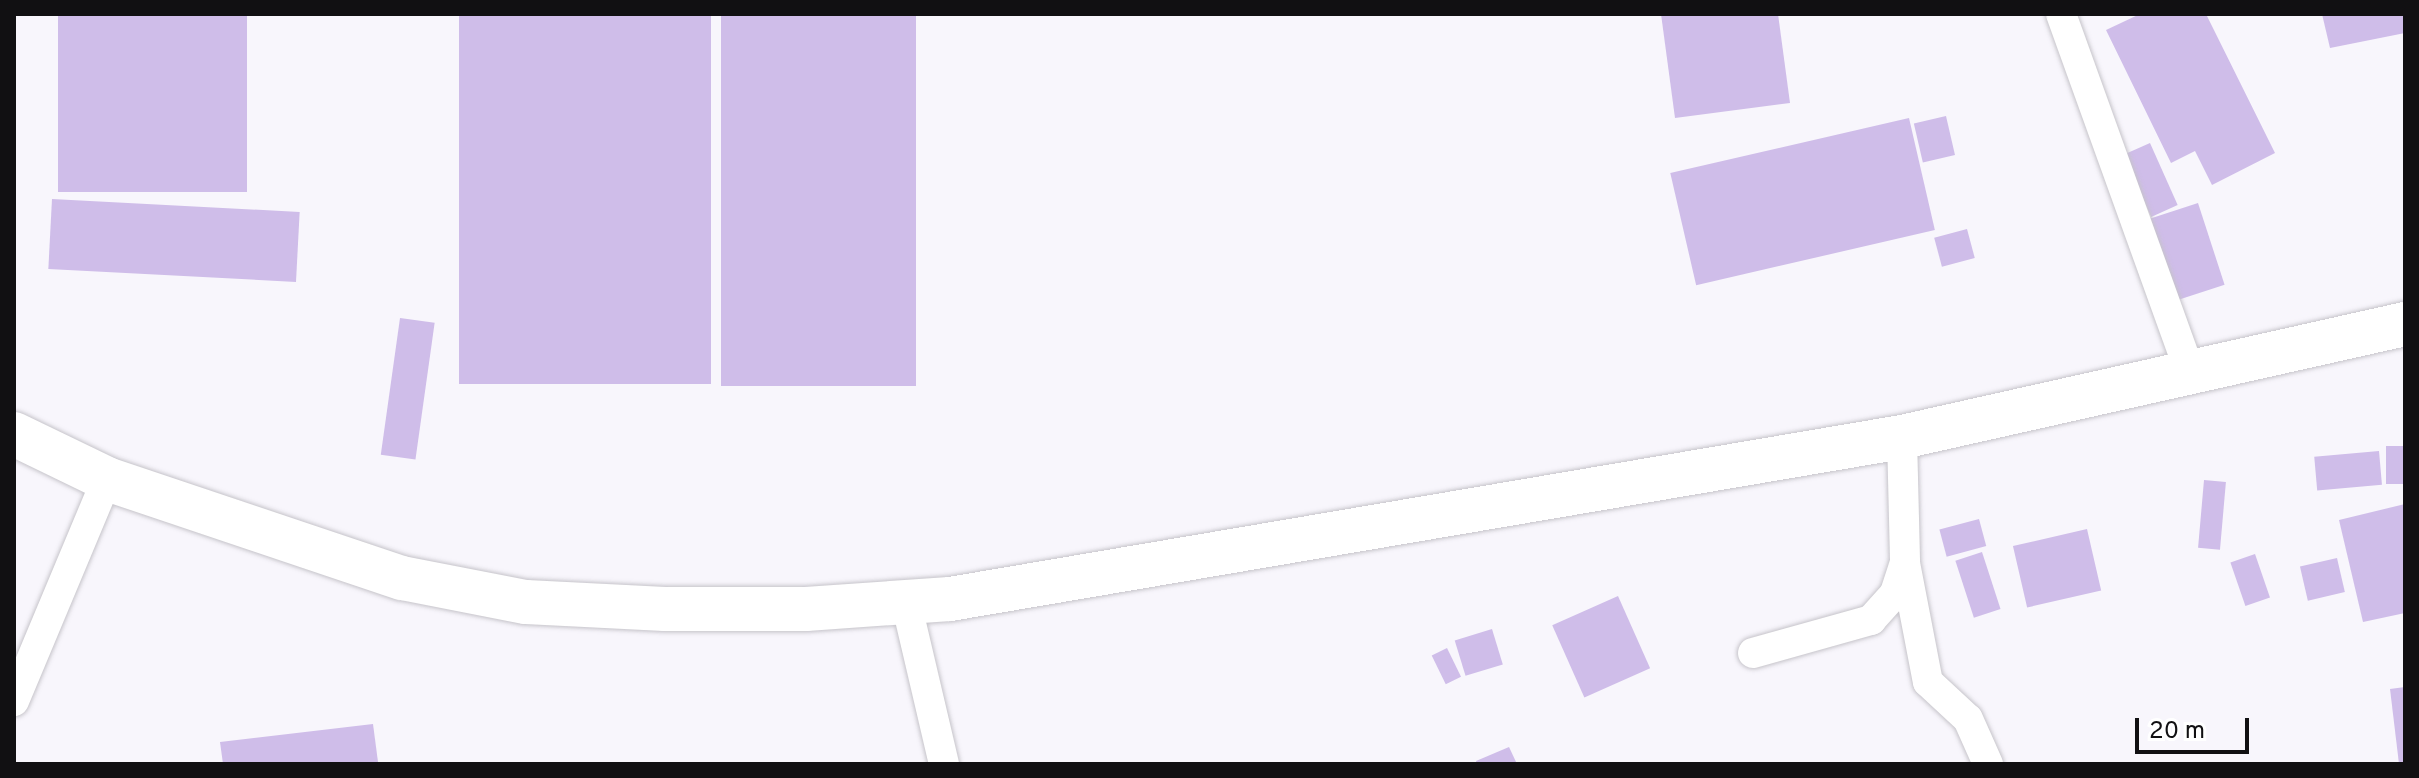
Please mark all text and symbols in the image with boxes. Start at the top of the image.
scale bar [2139,702,2253,752]
text: 20 m [2149,717,2205,747]

